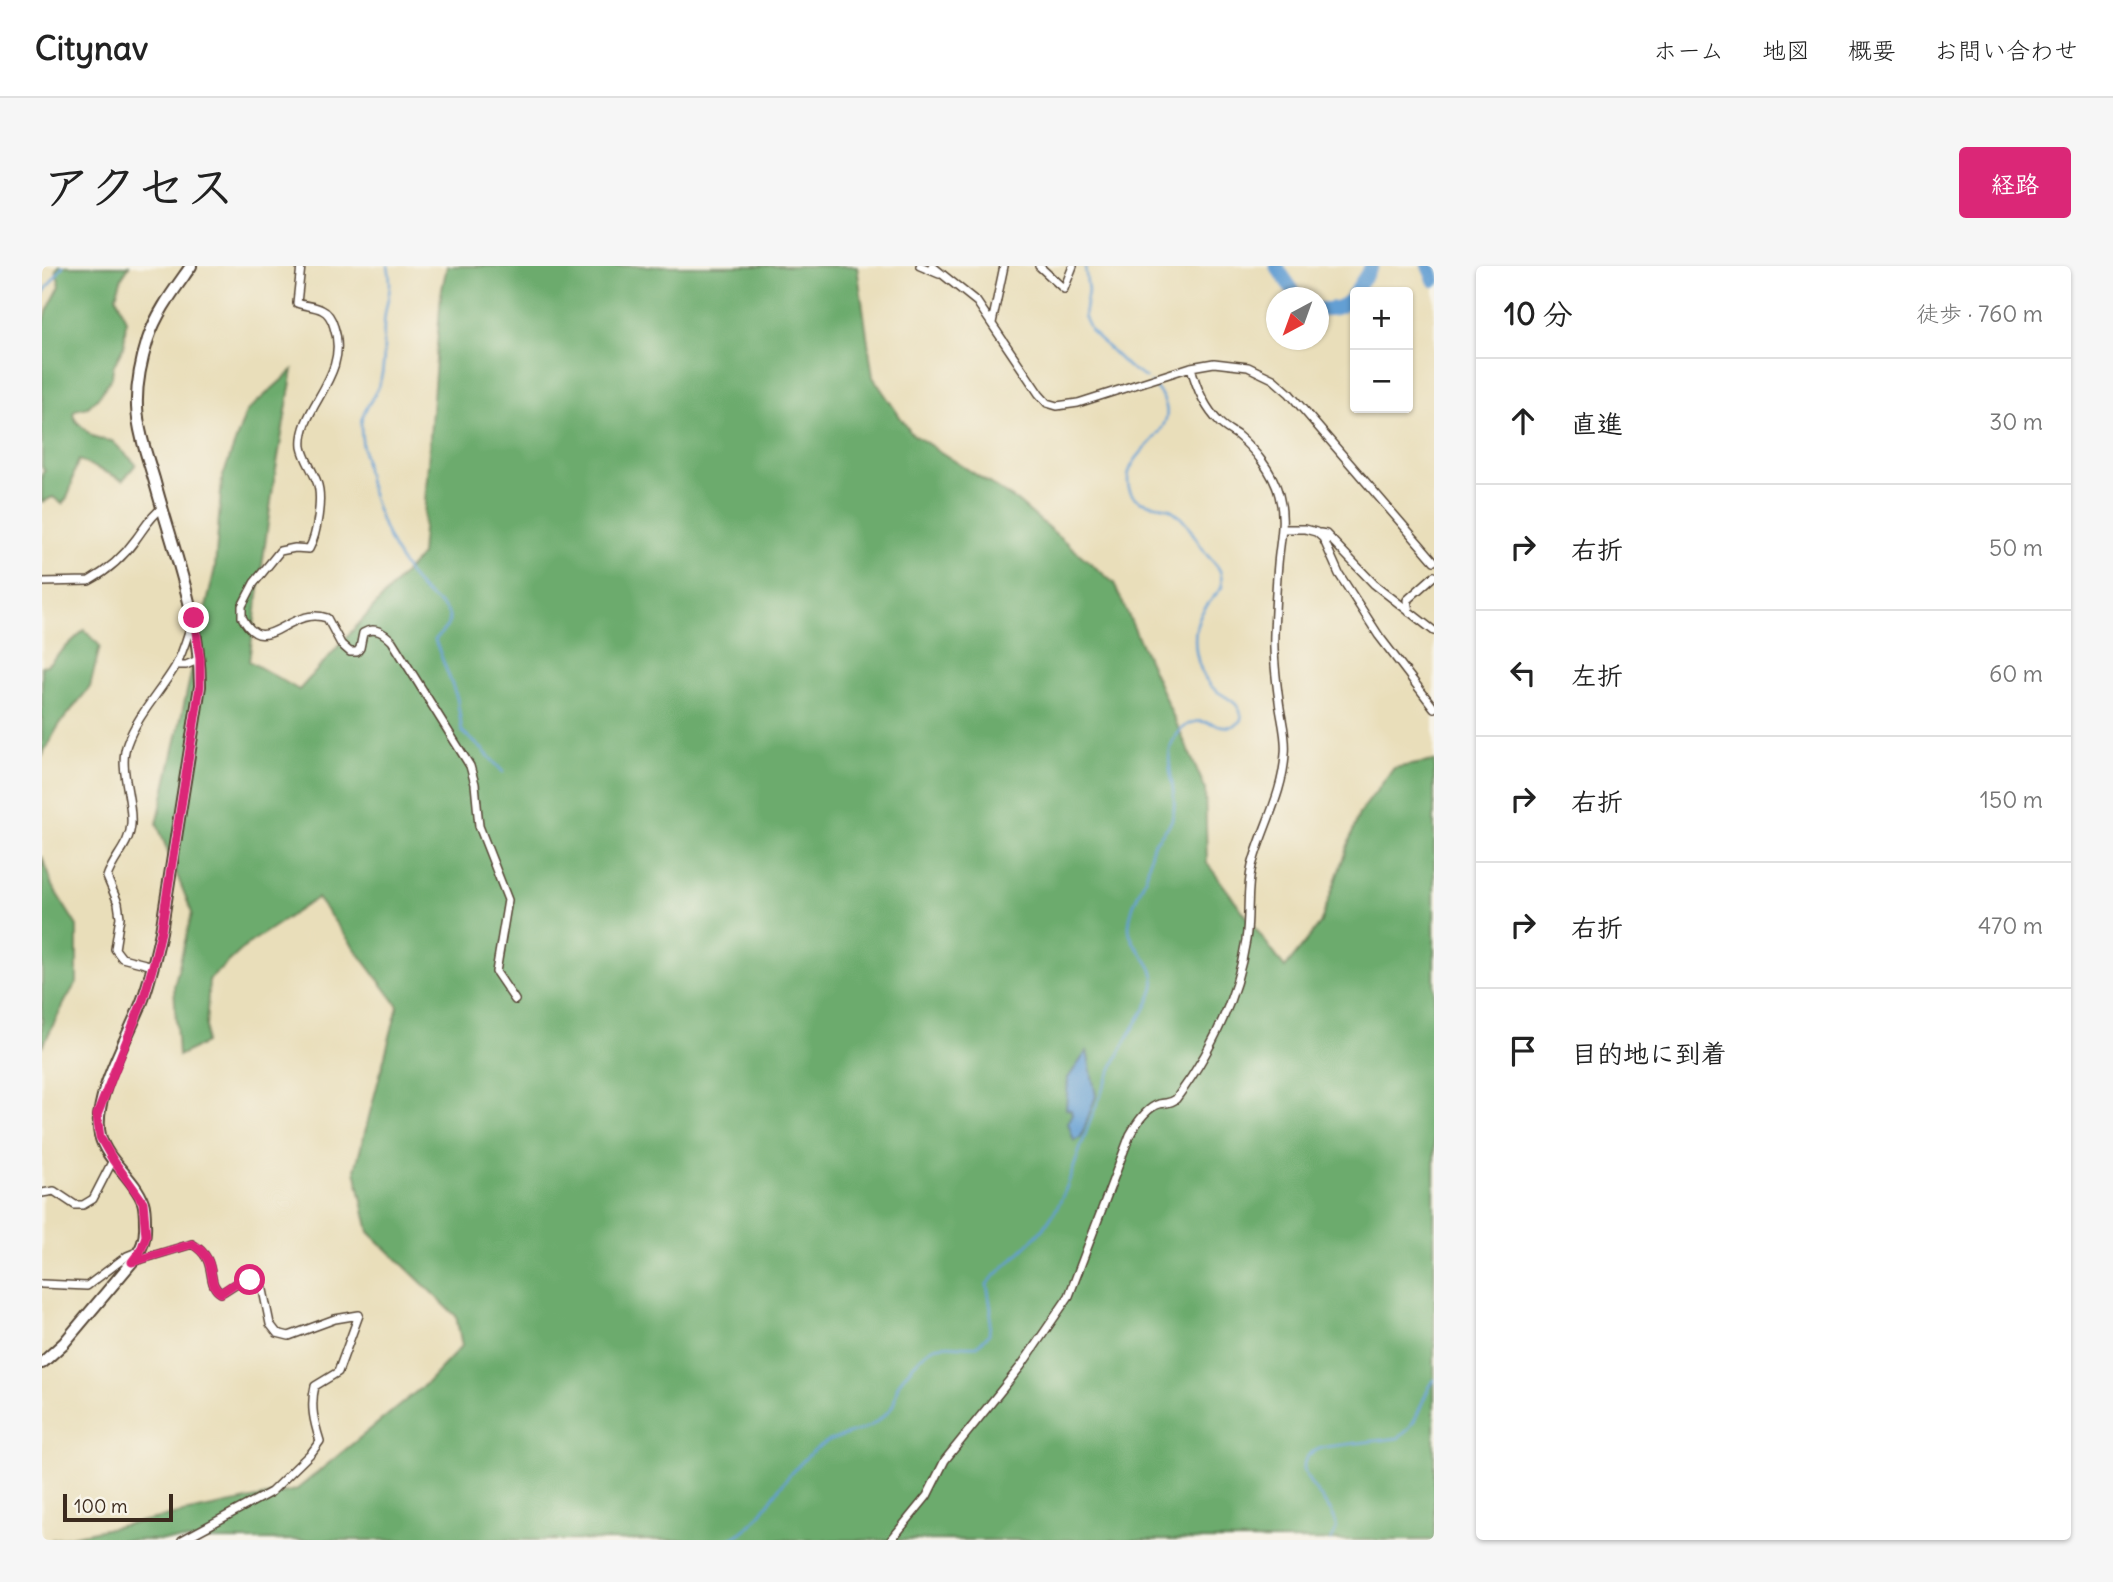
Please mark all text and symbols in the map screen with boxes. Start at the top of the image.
text: Citynav [35,27,148,69]
text: ホーム [1653,35,1724,65]
text: 地図 [1762,35,1810,65]
text: 概要 [1848,35,1896,65]
text: お問い合わせ [1934,35,2078,65]
button: 経路 [1959,147,2071,218]
text: アクセス [42,156,235,217]
north arrow [1266,287,1329,350]
map controls [1350,287,1413,413]
button: + [1350,287,1413,350]
text: 10 分 [1504,295,1573,333]
text: 徒歩 · 760 m [1916,299,2043,328]
button: − [1350,350,1413,413]
icon: ahead [1504,402,1542,440]
text: 直進 [1571,407,1623,440]
text: 30 m [1989,407,2043,436]
icon: right [1504,528,1542,566]
text: 右折 [1571,533,1623,566]
text: 50 m [1989,533,2043,562]
route end [178,602,209,633]
icon: left [1504,654,1542,692]
text: 左折 [1571,659,1623,692]
text: 60 m [1989,659,2043,688]
icon: right [1504,780,1542,818]
text: 右折 [1571,785,1623,818]
text: 150 m [1980,785,2043,814]
icon: right [1504,906,1542,944]
text: 右折 [1571,911,1623,944]
text: 470 m [1978,911,2043,940]
icon: arrive [1504,1032,1542,1070]
text: 目的地に到着 [1571,1037,1727,1070]
route start [234,1264,265,1295]
scale bar [63,1491,173,1523]
text: 100 m [74,1494,128,1518]

